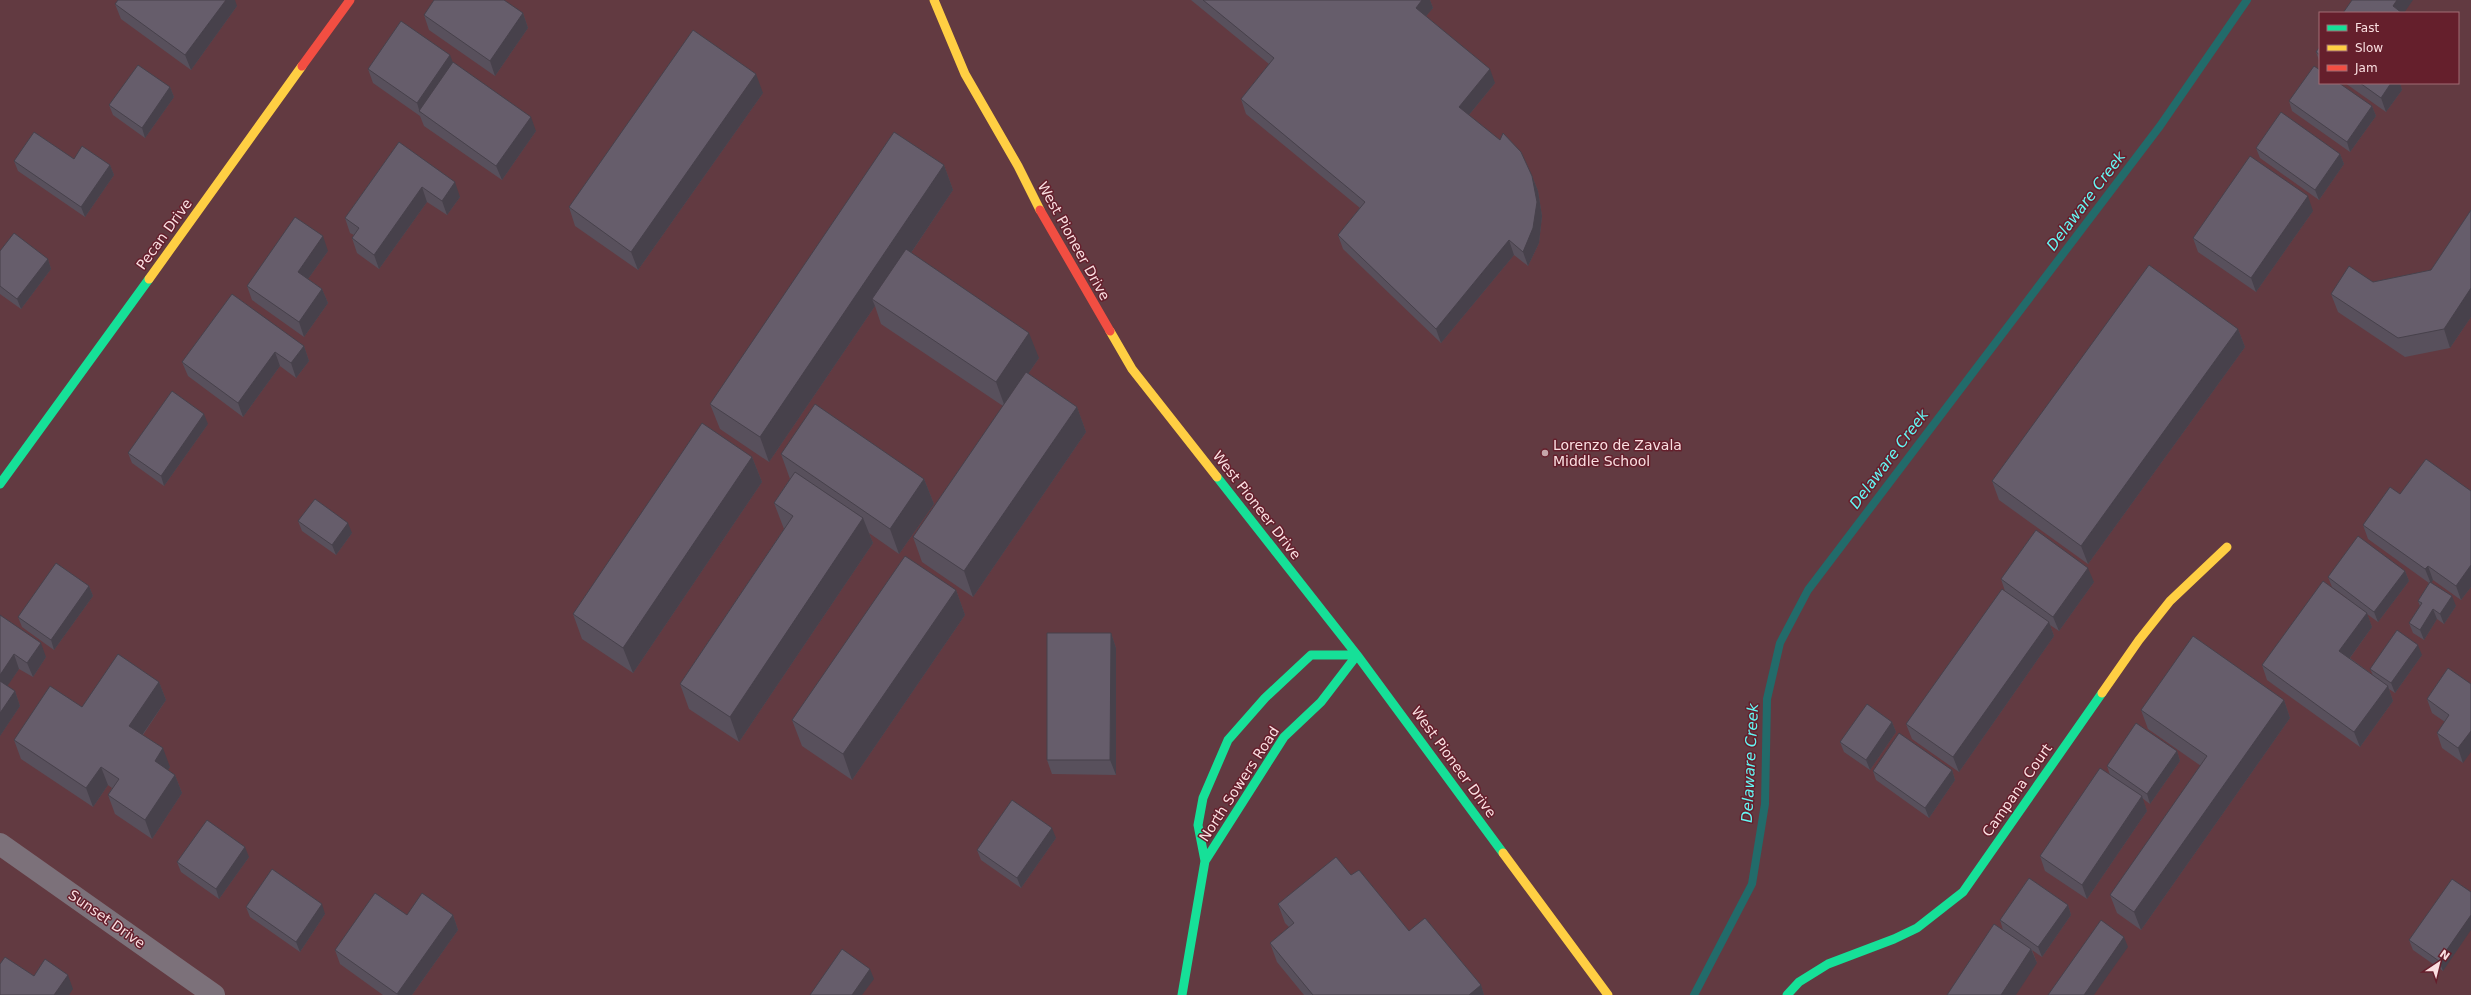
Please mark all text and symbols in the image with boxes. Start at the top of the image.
legend [2319,12,2459,84]
text: Fast [2355,21,2379,35]
text: Slow [2355,41,2383,55]
text: Jam [2354,61,2378,75]
water label: Delaware Creek [2043,147,2130,254]
street label: West Pioneer Drive [1035,179,1113,303]
street label: Pecan Drive [133,196,195,272]
water label: Delaware Creek [1846,405,1933,512]
place label: Lorenzo de Zavala Middle School [1553,437,1682,469]
street label: West Pioneer Drive [1210,448,1304,562]
marker: Lorenzo de Zavala Middle School [1540,448,1550,458]
water label: Delaware Creek [1738,702,1762,823]
street label: West Pioneer Drive [1408,703,1500,821]
street label: North Sowers Road [1196,724,1282,844]
street label: Campana Court [1979,740,2055,840]
street label: Sunset Drive [66,887,148,951]
north arrow [2419,943,2459,983]
text: N [2437,947,2452,963]

